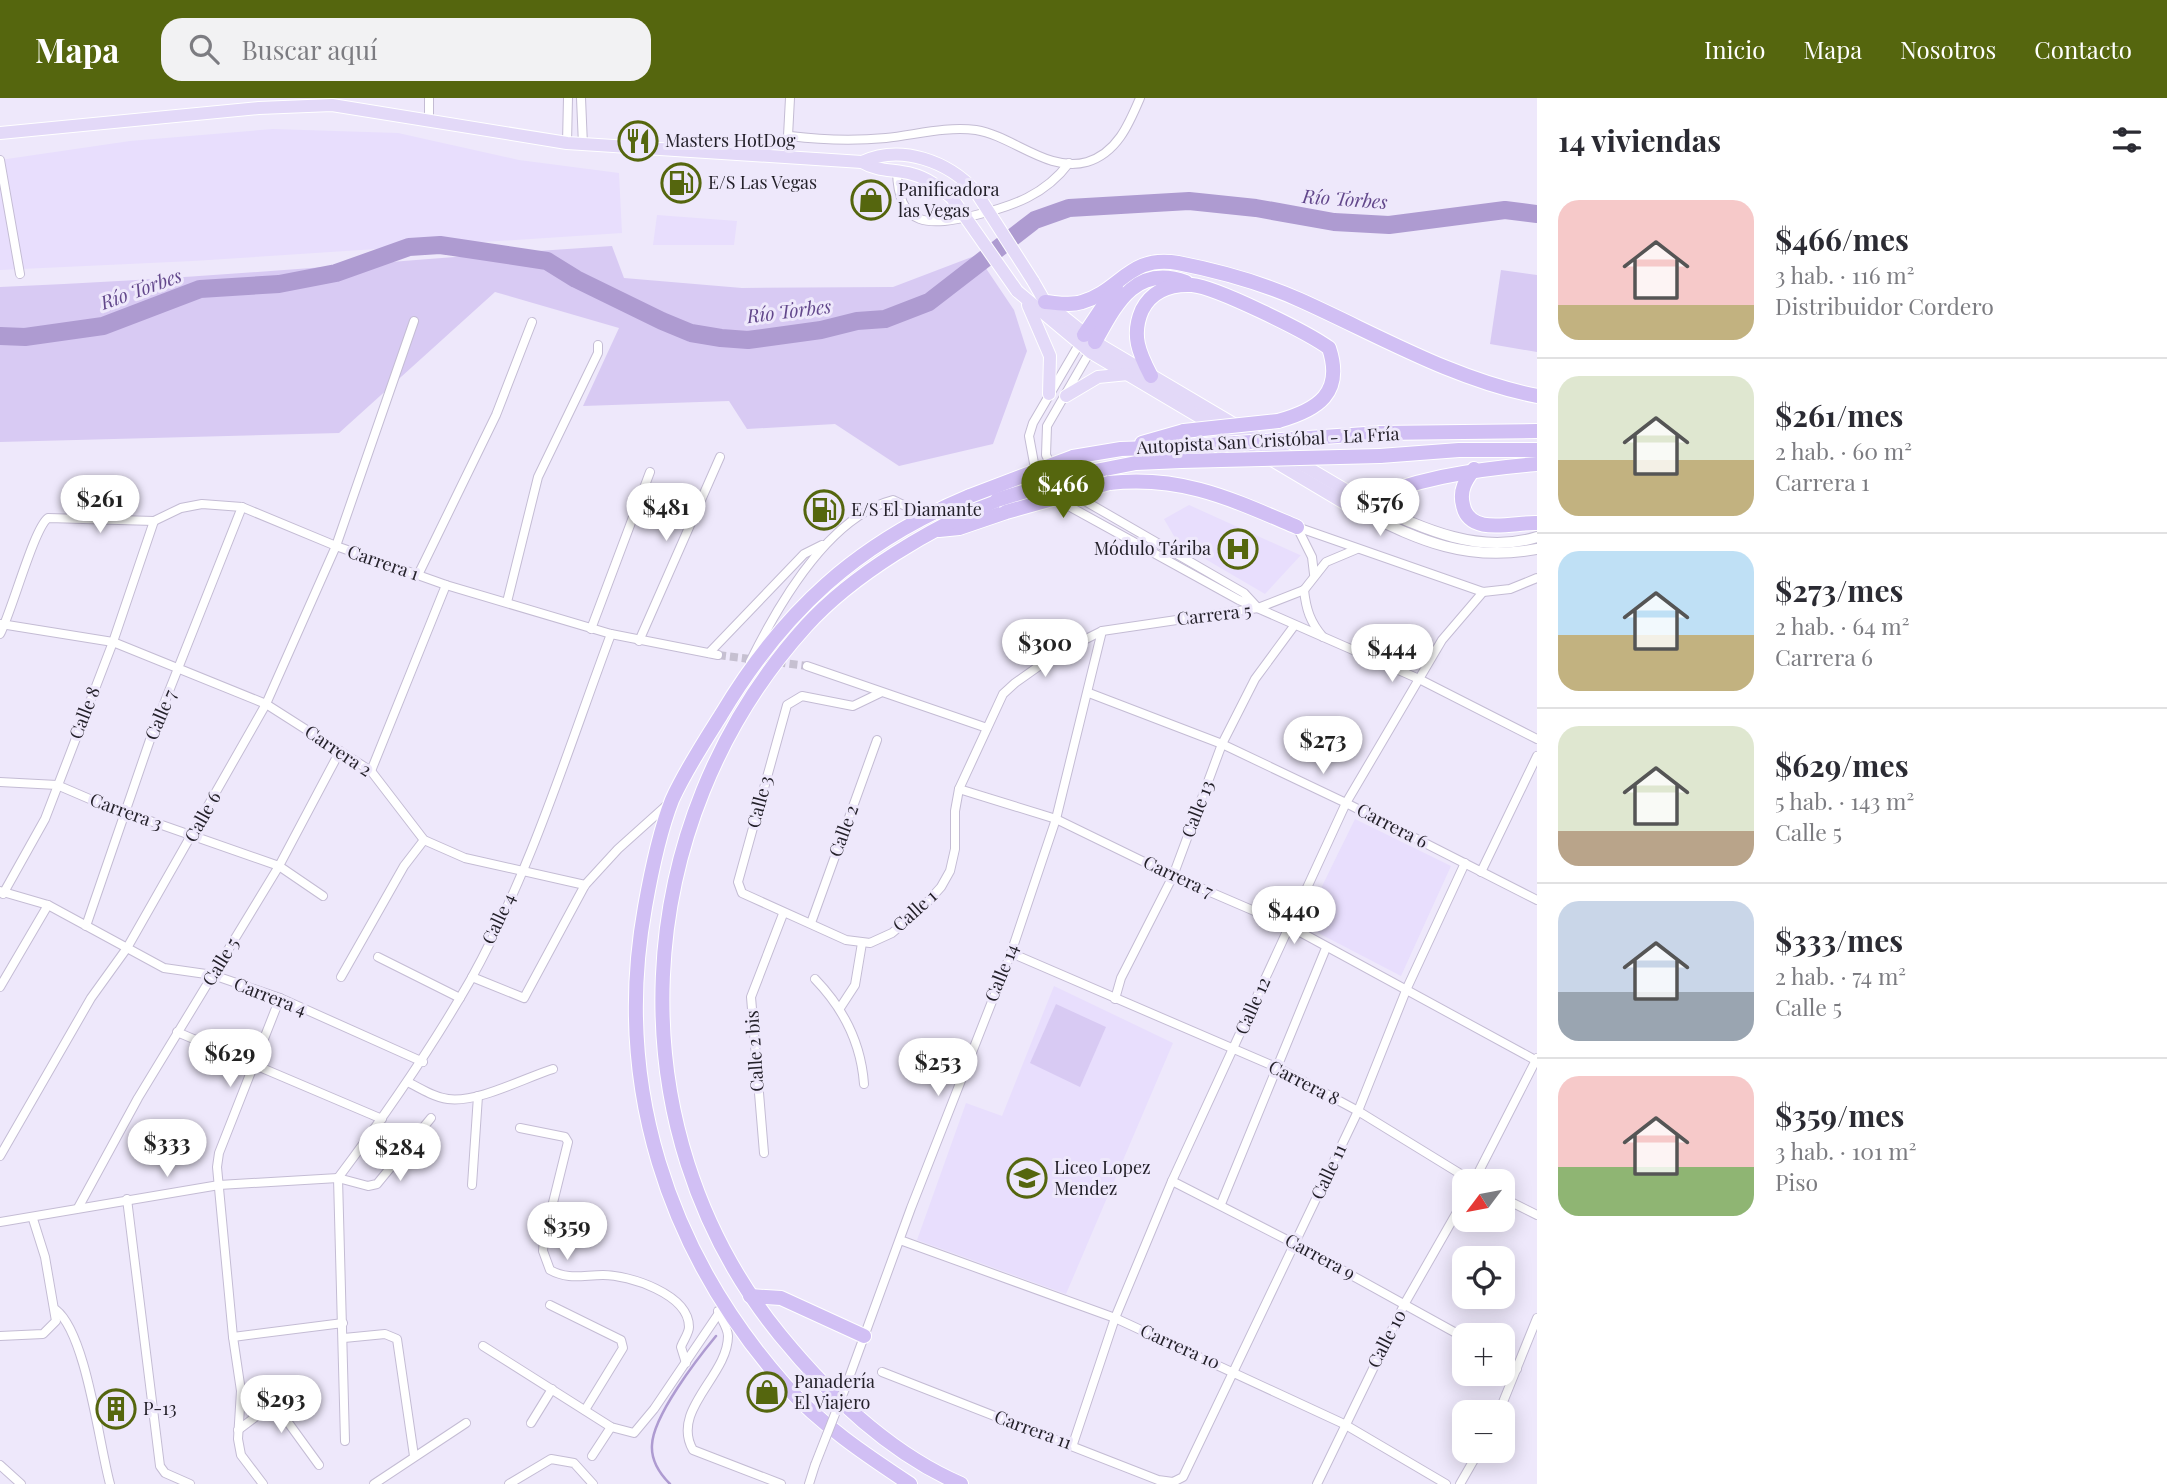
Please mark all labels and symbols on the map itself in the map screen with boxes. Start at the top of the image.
restaurant icon: Masters HotDog [617,120,659,162]
place label: Masters HotDog [665,128,796,152]
fuel station icon: E/S Las Vegas [660,162,702,204]
place label: E/S Las Vegas [708,170,817,194]
place label: Panificadora las Vegas [898,177,1000,222]
shop icon: Panificadora las Vegas [850,179,892,221]
water label: Río Torbes [1301,182,1388,214]
water label: Río Torbes [95,261,185,315]
water label: Río Torbes [744,292,833,328]
street label: Autopista San Cristóbal - La Fría [1135,421,1400,459]
pin: $466 [1022,460,1104,520]
pin: $261 [59,476,141,535]
pin: $576 [1339,478,1421,538]
pin: $481 [625,484,707,543]
fuel station icon: E/S El Diamante [803,489,845,531]
place label: E/S El Diamante [851,497,982,521]
hospital icon: Módulo Táriba [1217,528,1259,570]
place label: Módulo Táriba [1094,536,1211,560]
street label: Carrera 1 [344,539,423,586]
street label: Carrera 5 [1175,598,1252,630]
pin: $300 [1004,620,1086,679]
pin: $444 [1351,624,1433,684]
street label: Calle 8 [63,683,105,742]
street label: Calle 7 [139,685,182,743]
pin: $273 [1282,716,1364,776]
street label: Carrera 2 [300,719,377,781]
street label: Calle 3 [741,773,778,831]
street label: Calle 13 [1175,777,1219,841]
street label: Carrera 3 [87,787,166,835]
street label: Calle 6 [178,787,226,846]
street label: Carrera 6 [1353,797,1432,853]
street label: Calle 2 [823,801,864,860]
street label: Carrera 7 [1140,849,1218,903]
street label: Calle 1 [887,884,942,936]
pin: $440 [1253,886,1335,946]
street label: Calle 4 [476,889,520,948]
street label: Calle 5 [196,933,244,990]
street label: Calle 14 [979,940,1024,1005]
street label: Carrera 4 [231,971,310,1021]
street label: Calle 12 [1229,973,1275,1038]
street label: Calle 2 bis [739,1010,769,1093]
pin: $629 [189,1030,271,1089]
pin: $253 [897,1038,979,1098]
street label: Carrera 8 [1265,1054,1344,1110]
pin: $333 [126,1119,208,1179]
pin: $284 [359,1124,441,1183]
street label: Calle 11 [1305,1140,1351,1203]
place label: Liceo Lopez Mendez [1054,1155,1151,1200]
school or university icon: Liceo Lopez Mendez [1006,1157,1048,1199]
north arrow [1452,1169,1516,1232]
pin: $359 [526,1202,608,1262]
street label: Carrera 9 [1281,1228,1360,1285]
street label: Calle 10 [1361,1305,1411,1372]
street label: Carrera 10 [1137,1318,1224,1374]
place label: Panadería El Viajero [794,1369,875,1414]
shop icon: Panadería El Viajero [746,1371,788,1413]
pin: $293 [240,1376,322,1435]
building icon: P-13 [95,1388,137,1430]
place label: P-13 [143,1396,177,1420]
street label: Carrera 11 [991,1404,1076,1454]

